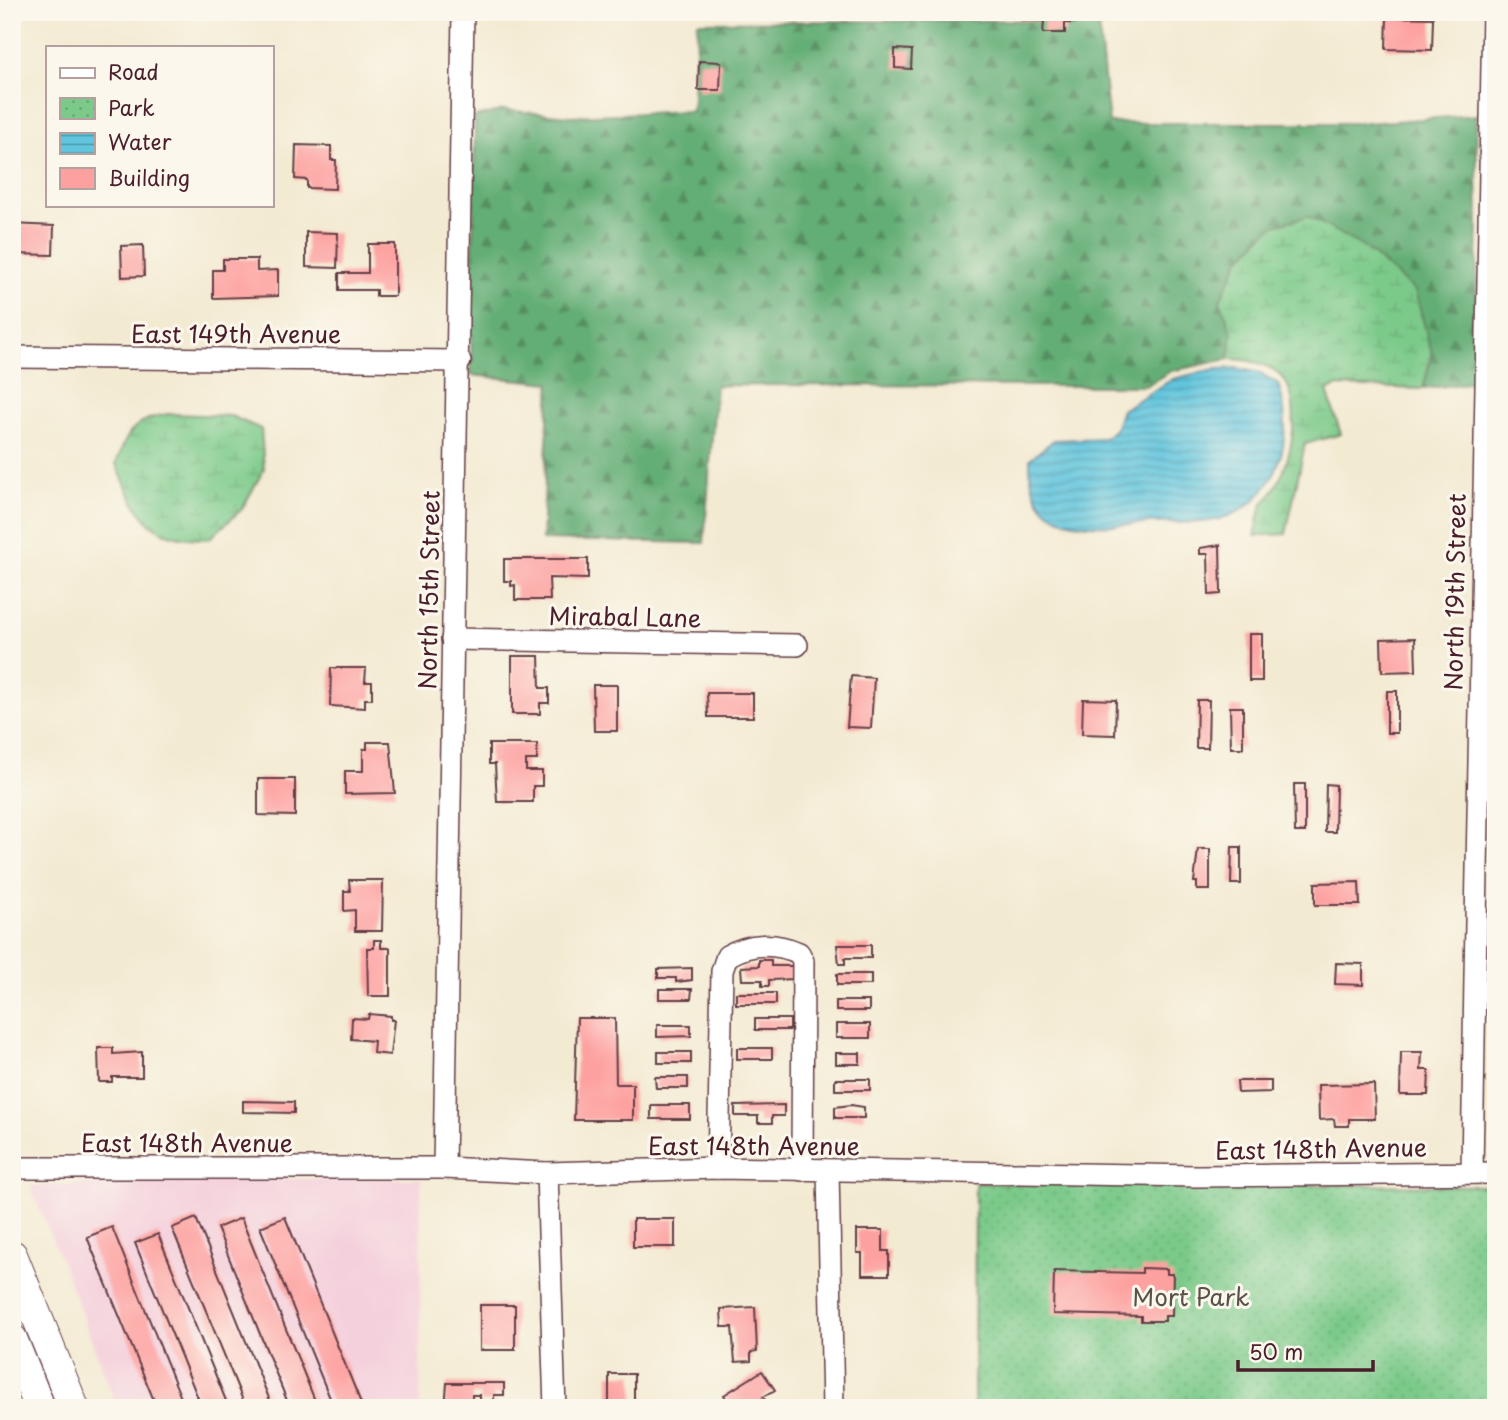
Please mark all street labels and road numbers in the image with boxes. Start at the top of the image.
street label: East 149th Avenue [131,315,341,351]
street label: North 15th Street [408,490,448,690]
street label: North 19th Street [1434,493,1474,691]
street label: Mirabal Lane [548,597,702,635]
street label: East 148th Avenue [81,1124,293,1160]
street label: East 148th Avenue [648,1127,860,1163]
street label: East 148th Avenue [1215,1128,1427,1168]

